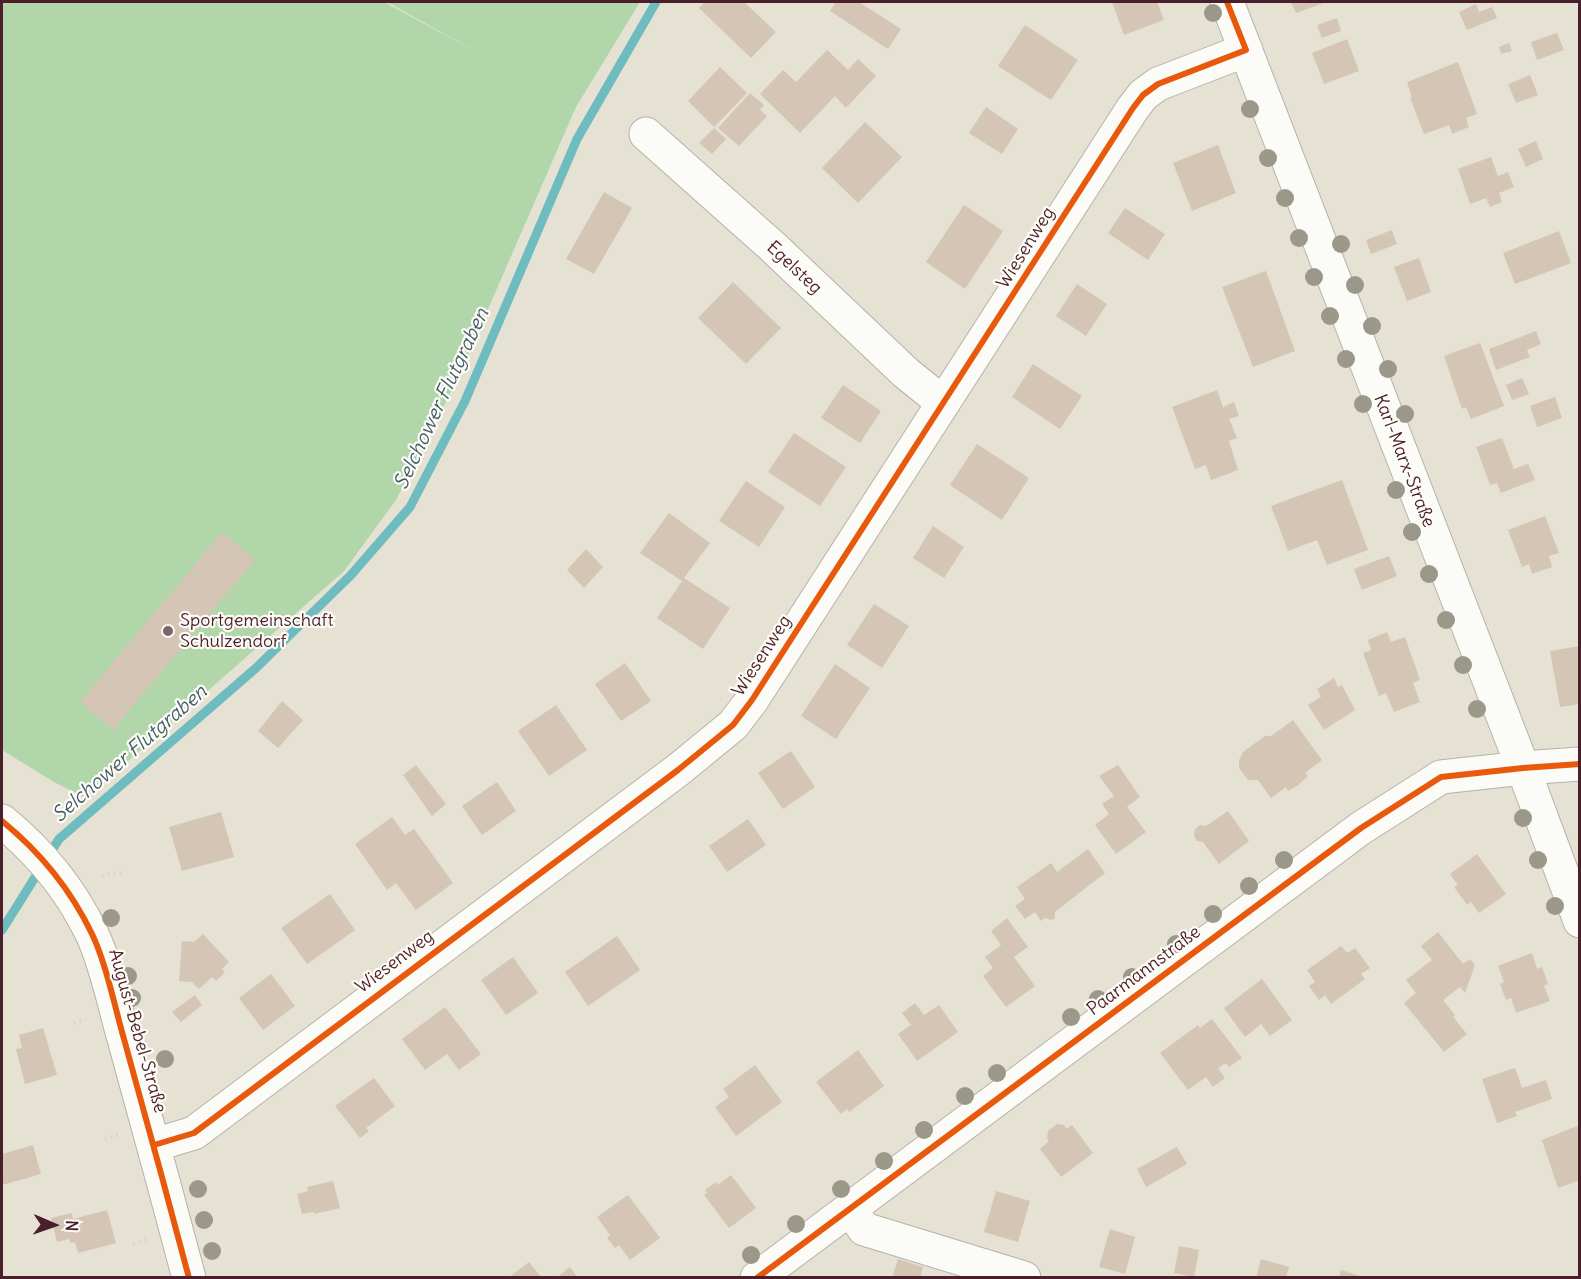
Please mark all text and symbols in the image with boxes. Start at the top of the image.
street label: Wiesenweg [992,203,1060,293]
street label: Egelsteg [762,237,826,299]
water label: Selchower Flutgraben [390,305,494,493]
street label: Karl-Marx-Straße [1369,392,1439,530]
place label: Sportgemeinschaft Schulzendorf [180,610,333,652]
street label: Wiesenweg [728,611,796,701]
marker: Sportgemeinschaft Schulzendorf [161,624,175,638]
water label: Selchower Flutgraben [48,680,212,828]
street label: Paarmannstraße [1083,921,1205,1021]
street label: Wiesenweg [352,926,438,998]
street label: August-Bebel-Straße [103,947,171,1115]
north arrow [24,1195,84,1255]
text: N [62,1220,82,1232]

